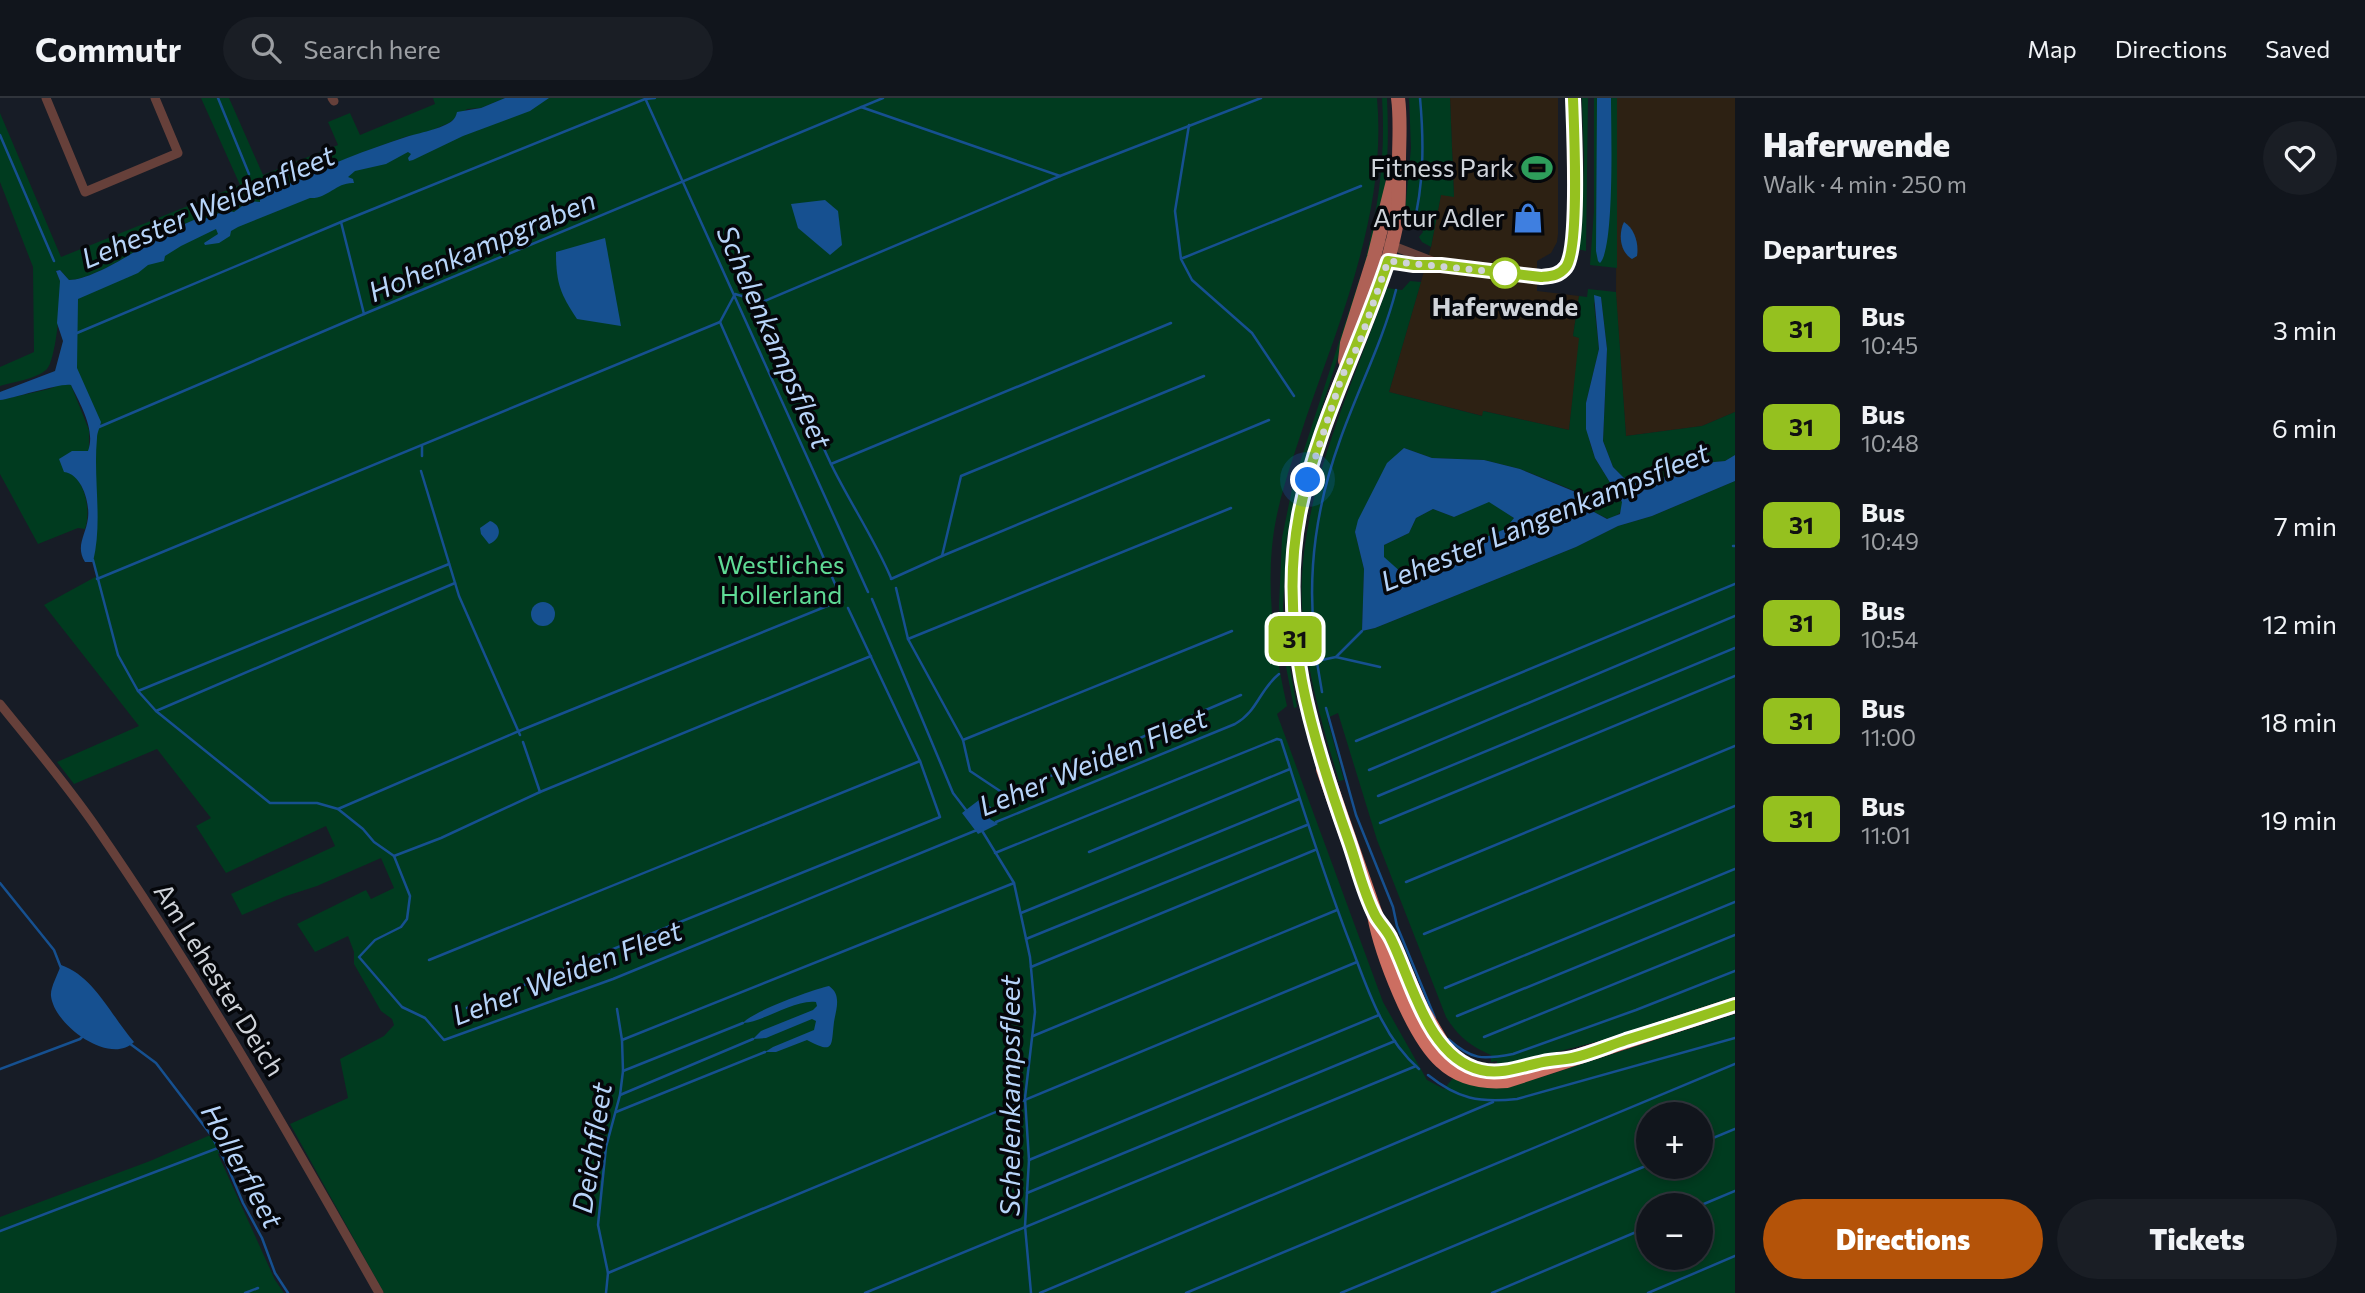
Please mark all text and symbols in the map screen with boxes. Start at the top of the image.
search box [223,17,713,80]
text: Commutr [35,28,181,69]
icon: search [247,29,285,67]
text: Search here [303,33,441,64]
text: Map [2027,34,2077,63]
text: Directions [2115,34,2227,63]
text: Saved [2265,34,2330,63]
button: heart [2263,121,2337,195]
text: Haferwende [1763,123,1950,164]
water label: Lehester Weidenfleet [76,137,340,275]
place label: Fitness Park [1370,151,1514,182]
sports icon: Fitness Park [1520,151,1554,185]
text: Walk · 4 min · 250 m [1763,170,1967,198]
water label: Hohenkampgraben [363,182,600,308]
place label: Artur Adler [1373,201,1505,232]
shop icon: Artur Adler [1511,201,1545,235]
water label: Schelenkampsfleet [710,220,840,454]
text: Departures [1763,233,1898,264]
marker: Haferwende [1490,258,1520,288]
place label: Haferwende [1432,290,1578,321]
text: Bus [1861,300,1905,331]
text: 31 [1789,314,1814,343]
text: 3 min [2273,314,2337,345]
text: 10:45 [1861,331,1918,359]
text: Bus [1861,398,1905,429]
text: 31 [1789,412,1814,441]
text: 6 min [2272,412,2337,443]
text: 10:48 [1861,429,1919,457]
water label: Lehester Langenkampsfleet [1375,434,1714,598]
your location [1290,462,1325,497]
text: Bus [1861,496,1905,527]
text: 31 [1789,510,1814,539]
text: 7 min [2274,510,2337,541]
text: 10:49 [1861,527,1919,555]
park label: Westliches Hollerland [717,548,845,609]
text: Bus [1861,594,1905,625]
text: 31 [1789,608,1814,637]
text: 12 min [2262,608,2337,639]
line badge: 31 [1264,616,1326,662]
text: 31 [1283,624,1307,653]
text: 10:54 [1861,625,1918,653]
text: Bus [1861,692,1905,723]
water label: Leher Weiden Fleet [973,700,1212,822]
text: 31 [1789,706,1814,735]
text: 18 min [2261,706,2337,737]
text: 11:00 [1861,723,1916,751]
text: Bus [1861,790,1905,821]
text: 31 [1789,804,1814,833]
text: 19 min [2261,804,2337,835]
text: 11:01 [1861,821,1911,849]
street label: Am Lehester Deich [148,877,292,1081]
water label: Leher Weiden Fleet [447,912,687,1032]
water label: Schelenkampsfleet [992,975,1026,1217]
water label: Deichfleet [564,1080,618,1215]
water label: Hollerfleet [195,1097,291,1234]
map controls [1636,1102,1713,1270]
button: + [1636,1102,1713,1179]
button: − [1636,1193,1713,1270]
button: Directions [1763,1199,2043,1279]
button: Tickets [2057,1199,2337,1279]

